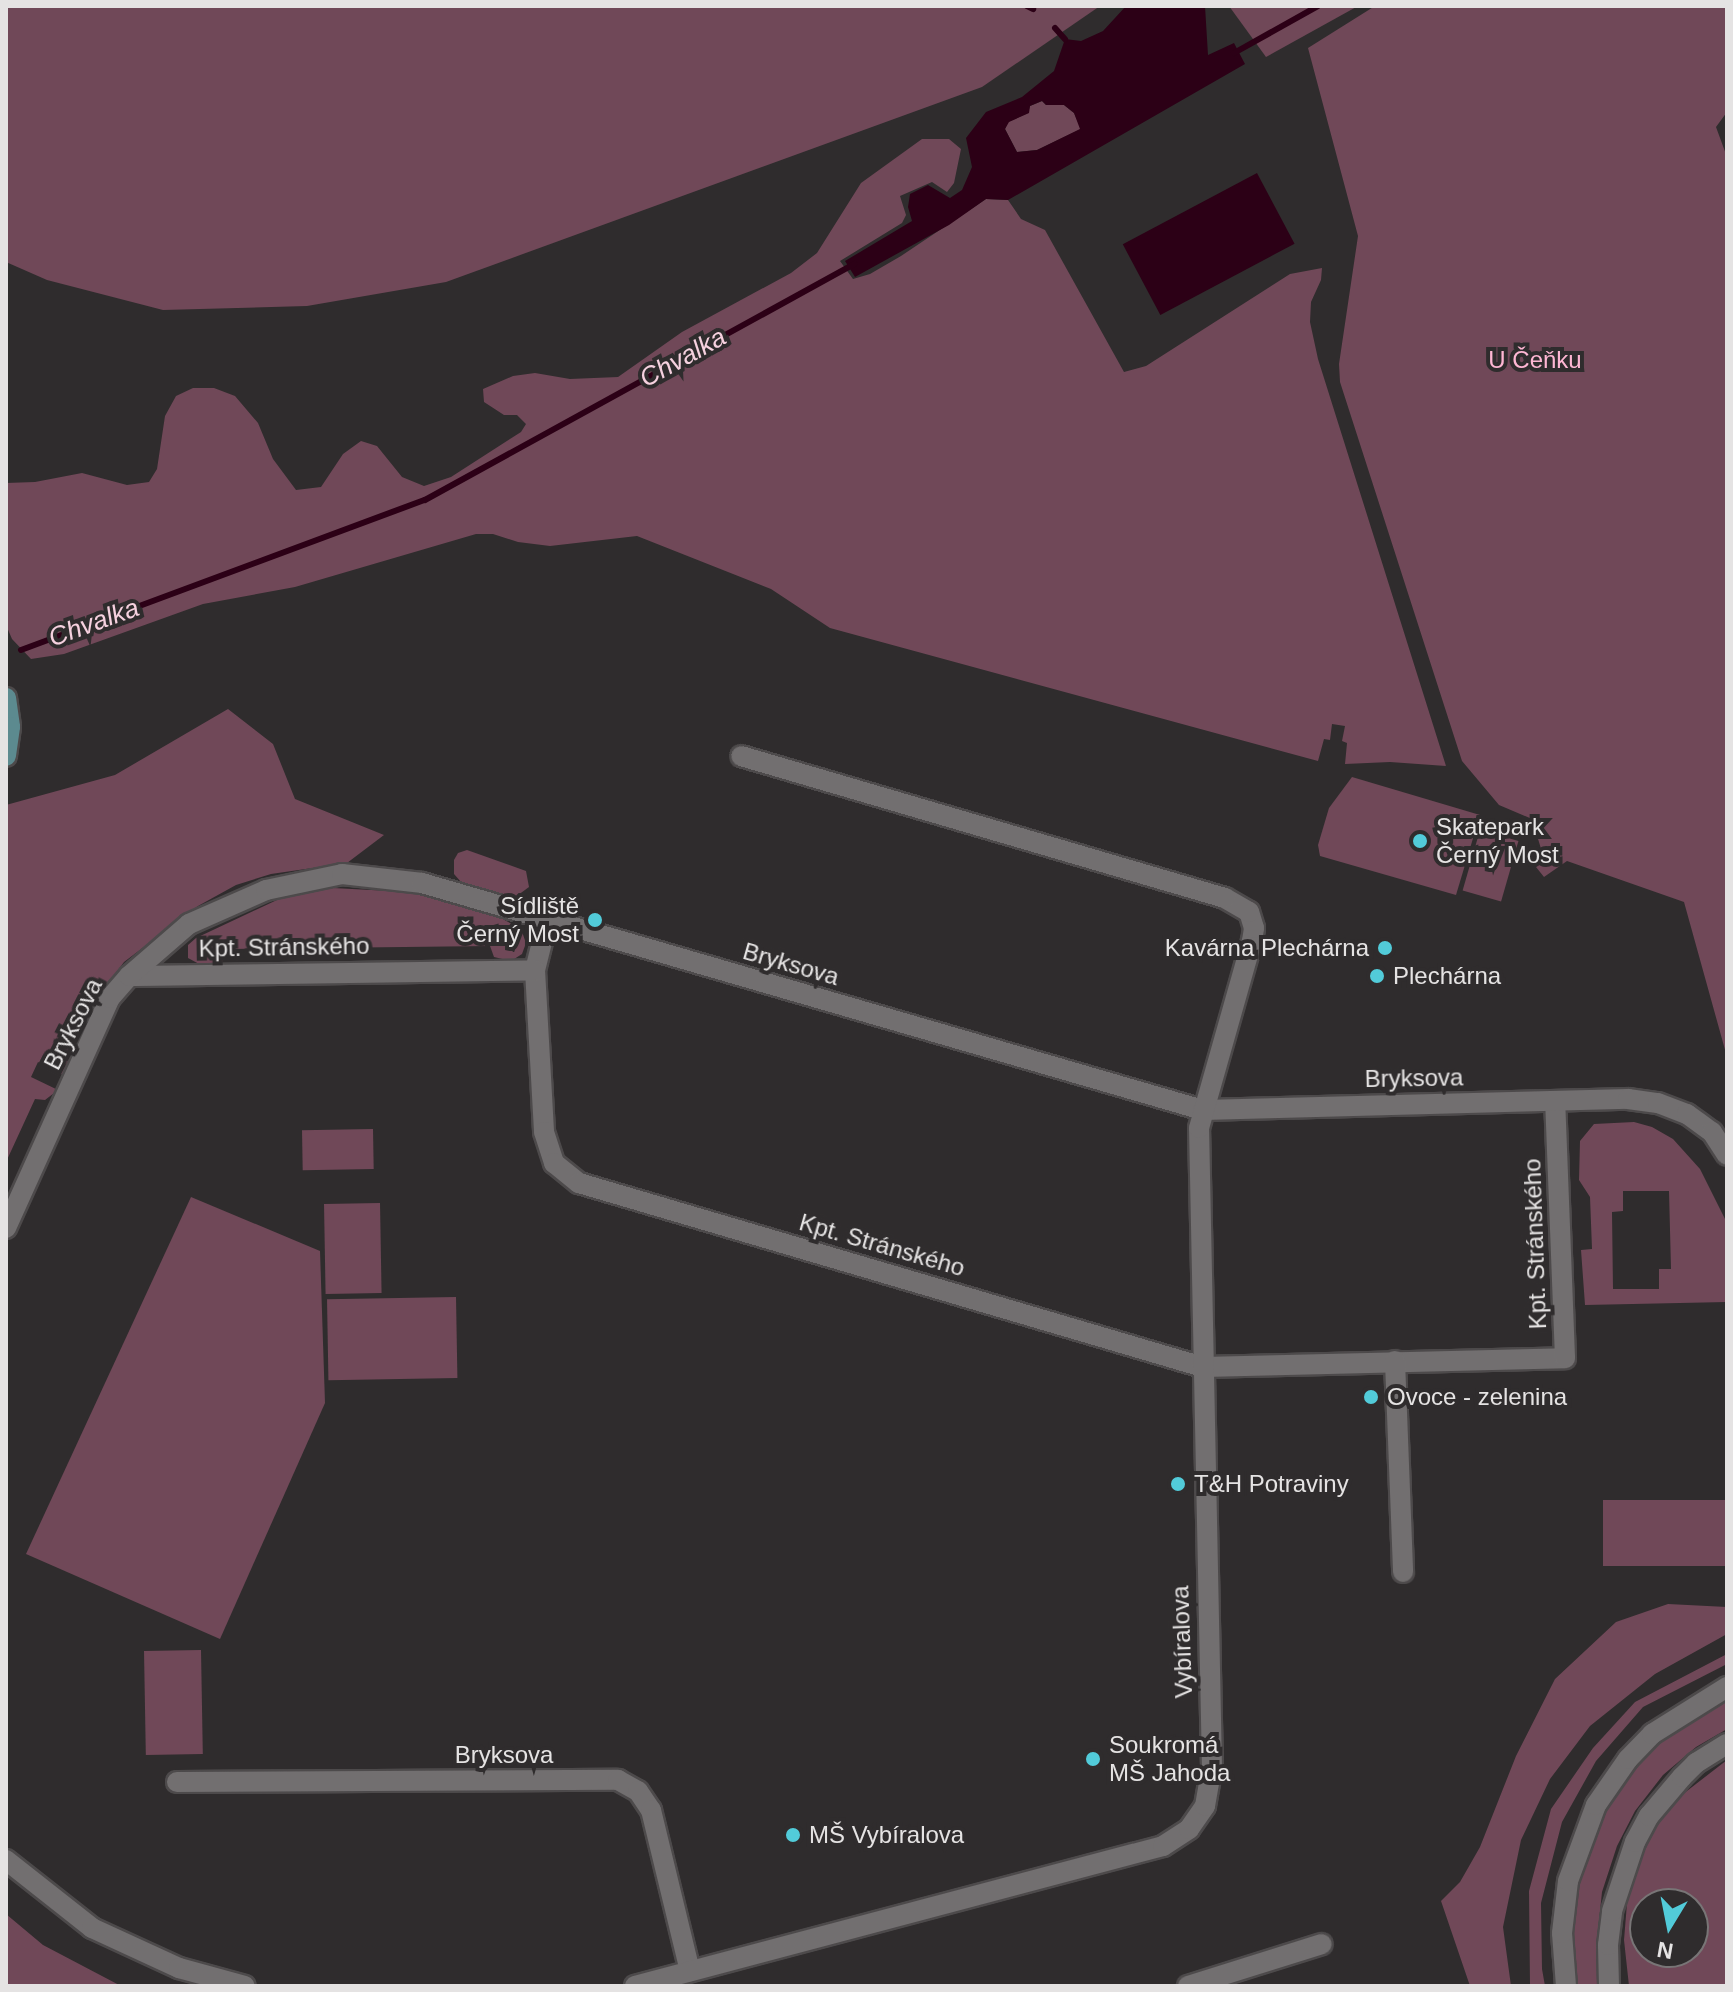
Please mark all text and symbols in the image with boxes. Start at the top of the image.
water label: Chvalka [634,322,732,394]
park label: U Čeňku [1488,346,1582,374]
water label: Chvalka [45,592,143,654]
place label: Skatepark Černý Most [1436,813,1559,869]
marker: Skatepark Černý Most [1411,832,1429,850]
place label: Sídliště Černý Most [456,892,579,948]
marker: Sídliště Černý Most [586,911,604,929]
street label: Kpt. Stránského [198,931,370,963]
place label: Kavárna Plechárna [1165,934,1369,962]
street label: Bryksova [740,937,842,991]
marker: Kavárna Plechárna [1376,939,1394,957]
place label: Plechárna [1393,962,1501,990]
marker: Plechárna [1368,967,1386,985]
street label: Bryksova [38,973,108,1075]
street label: Bryksova [1364,1063,1464,1093]
street label: Kpt. Stránského [1518,1158,1552,1330]
street label: Kpt. Stránského [796,1208,968,1282]
place label: Ovoce - zelenina [1387,1383,1567,1411]
marker: Ovoce - zelenina [1362,1388,1380,1406]
place label: T&H Potraviny [1194,1470,1349,1498]
marker: T&H Potraviny [1169,1475,1187,1493]
street label: Vybíralova [1166,1585,1198,1699]
place label: Soukromá MŠ Jahoda [1109,1731,1230,1787]
street label: Bryksova [455,1741,553,1769]
marker: Soukromá MŠ Jahoda [1084,1750,1102,1768]
place label: MŠ Vybíralova [809,1821,964,1849]
marker: MŠ Vybíralova [784,1826,802,1844]
north arrow [1629,1888,1709,1968]
text: N [1655,1936,1675,1964]

